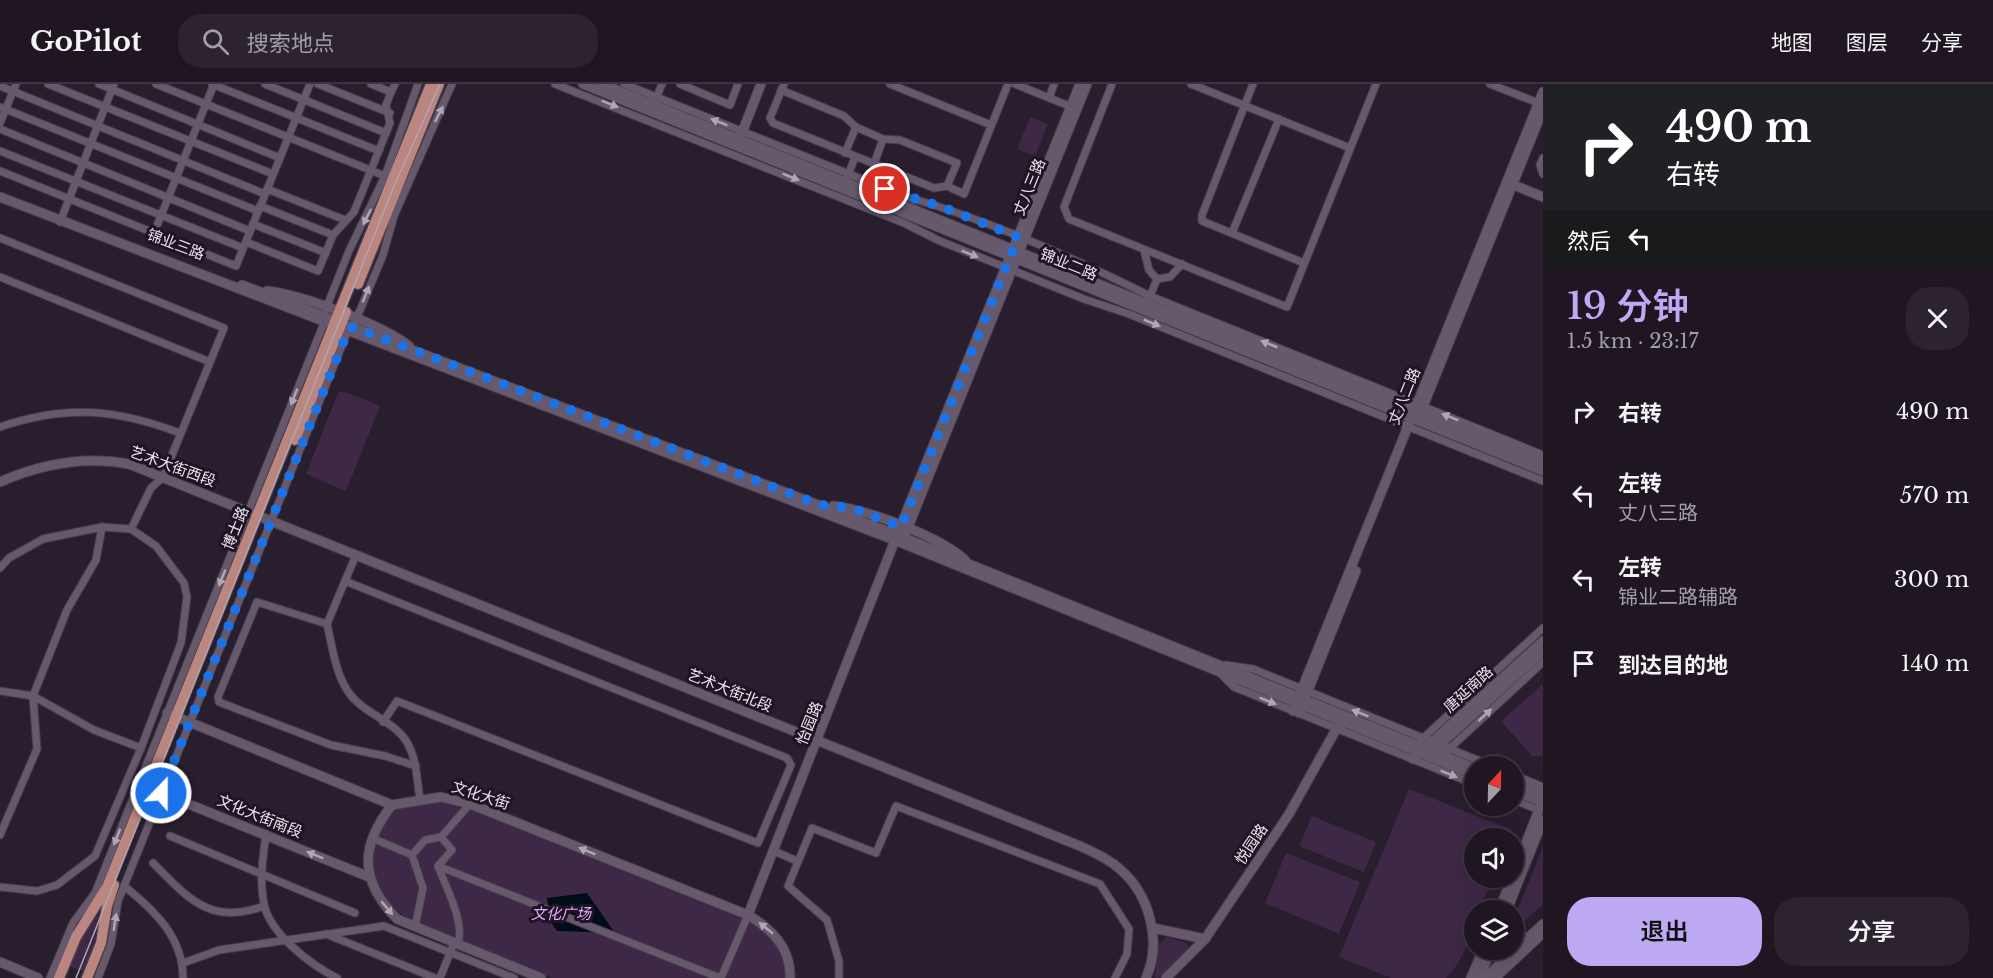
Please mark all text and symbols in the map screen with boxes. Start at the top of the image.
search box [178,14,598,68]
text: GoPilot [30,24,142,59]
icon: search [199,25,232,58]
text: 搜索地点 [247,30,335,57]
text: 地图 [1771,30,1813,56]
text: 图层 [1846,30,1888,56]
text: 分享 [1921,30,1963,56]
one-way arrow [602,99,620,109]
text: 490 m [1666,101,1812,153]
one-way arrow [434,105,444,122]
icon: right [1567,108,1645,186]
one-way arrow [709,117,727,127]
street label: 丈八三路 [1009,156,1049,218]
text: 右转 [1666,158,1720,191]
pin [859,163,910,214]
icon: arrive [868,172,901,205]
one-way arrow [782,173,800,182]
one-way arrow [362,208,371,225]
icon: left [1623,222,1656,255]
street label: 锦业三路 [145,224,207,264]
text: 然后 [1567,228,1611,255]
street label: 锦业二路 [1038,244,1100,284]
one-way arrow [961,250,979,259]
text: 19 分钟 [1567,284,1689,329]
one-way arrow [362,285,372,303]
button: close [1906,287,1969,350]
one-way arrow [1144,318,1162,328]
text: 1.5 km · 23:17 [1567,329,1699,353]
one-way arrow [1260,339,1278,348]
street label: 丈八二路 [1384,365,1424,427]
one-way arrow [289,388,298,406]
icon: right [1567,395,1600,428]
text: 490 m [1896,398,1969,425]
text: 右转 [1618,400,1662,427]
one-way arrow [1441,412,1459,421]
street label: 艺术大街西段 [127,442,219,490]
text: 左转 [1618,470,1662,497]
icon: left [1567,479,1600,512]
text: 570 m [1900,482,1969,509]
text: 丈八三路 [1618,501,1698,525]
street label: 博士路 [218,504,252,552]
text: 左转 [1618,554,1662,581]
icon: left [1567,563,1600,596]
text: 300 m [1894,566,1969,593]
one-way arrow [217,569,226,587]
text: 锦业二路辅路 [1618,585,1738,609]
icon: arrive [1567,647,1600,680]
text: 140 m [1901,650,1969,677]
text: 到达目的地 [1618,652,1728,679]
street label: 唐延南路 [1439,662,1497,716]
street label: 艺术大街北段 [685,664,775,716]
one-way arrow [1259,696,1277,706]
street label: 怡园路 [792,699,826,747]
one-way arrow [1351,708,1369,718]
one-way arrow [1478,708,1493,722]
north arrow [1464,756,1524,816]
map controls [1464,756,1524,960]
position arrow [129,761,193,825]
one-way arrow [1440,769,1458,779]
street label: 文化大街 [450,777,512,813]
street label: 文化大街南段 [215,790,305,842]
street label: 悦园路 [1231,820,1271,868]
one-way arrow [112,828,122,846]
button: sound [1464,828,1524,888]
one-way arrow [578,846,596,856]
one-way arrow [306,850,324,860]
button: 退出 [1567,897,1762,966]
button: 分享 [1774,897,1969,966]
one-way arrow [381,900,394,916]
button: layers [1464,900,1524,960]
park label: 文化广场 [531,904,593,923]
one-way arrow [110,913,119,932]
one-way arrow [758,921,774,934]

